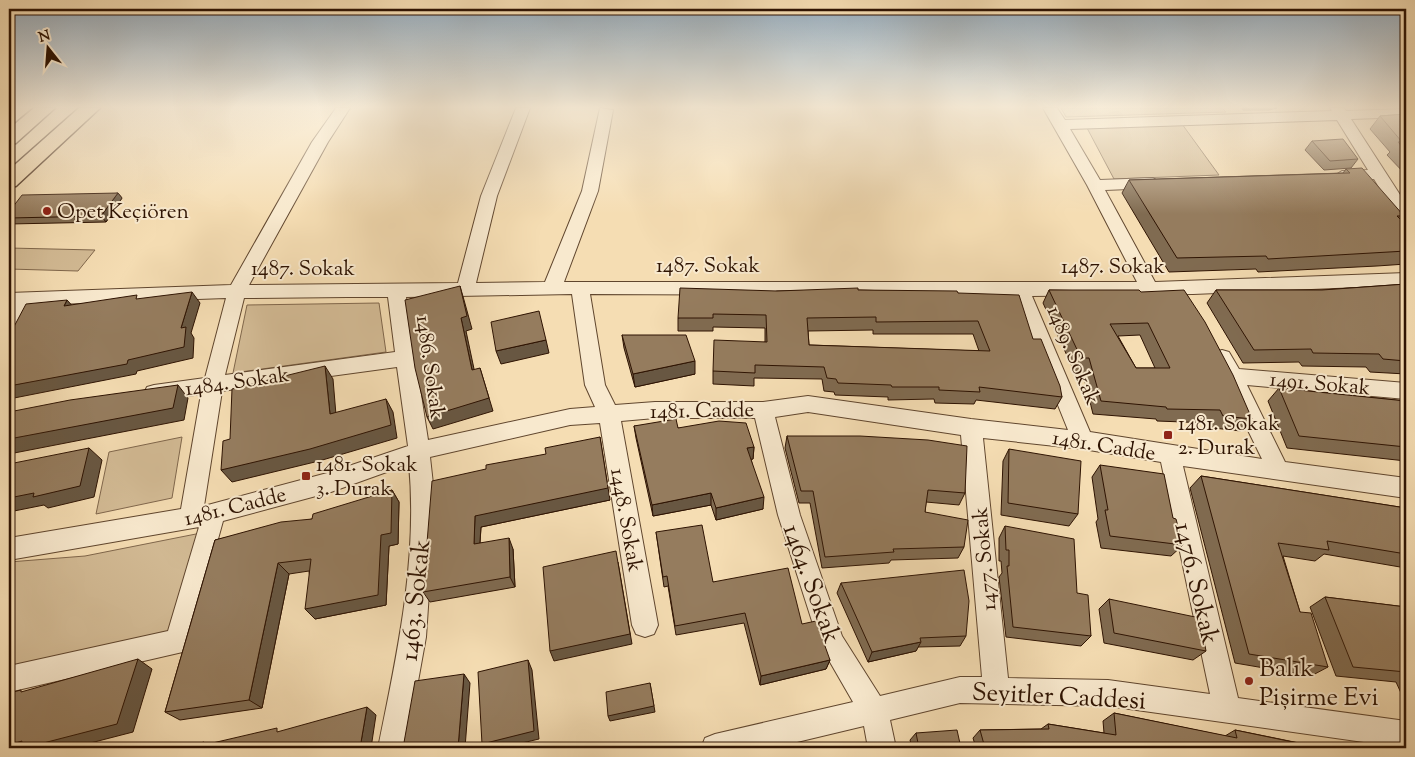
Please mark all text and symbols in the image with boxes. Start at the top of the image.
north arrow [22,22,72,72]
text: N [37,26,53,49]
place label: Opet Keçiören [57,198,189,228]
marker: Opet Keçiören [41,205,53,217]
street label: 1487. Sokak [656,252,761,282]
street label: 1487. Sokak [1061,253,1166,283]
street label: 1487. Sokak [251,255,356,285]
street label: 1489. Sokak [1038,302,1107,410]
street label: 1486. Sokak [407,313,451,422]
street label: 1484. Sokak [183,361,292,405]
street label: 1491. Sokak [1268,366,1372,404]
street label: 1481. Cadde [650,396,754,428]
place label: 1481. Sokak 2. Durak [1178,410,1280,464]
street label: 1481. Cadde [1050,424,1158,470]
marker: 1481. Sokak 2. Durak [1162,429,1174,441]
place label: 1481. Sokak 3. Durak [316,451,418,505]
street label: 1448. Sokak [601,466,649,575]
marker: 1481. Sokak 3. Durak [300,470,312,482]
street label: 1481. Cadde [181,481,290,535]
street label: 1477. Sokak [966,505,1005,612]
street label: 1464. Sokak [772,519,848,649]
street label: 1476. Sokak [1164,519,1227,649]
street label: 1463. Sokak [393,537,441,663]
place label: Balık Pişirme Evi [1259,652,1379,717]
street label: Seyitler Caddesi [971,675,1147,721]
marker: Balık Pişirme Evi [1243,675,1255,687]

